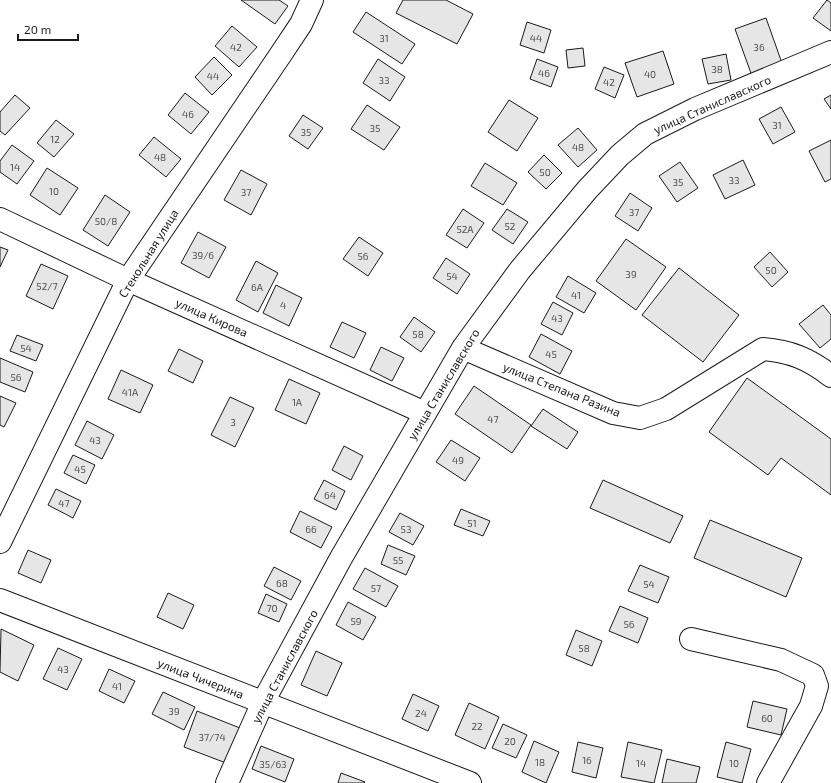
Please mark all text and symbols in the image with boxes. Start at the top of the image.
scale bar [18,16,78,42]
text: 20 m [24,22,51,36]
house number: 31 [379,32,389,44]
house number: 44 [530,32,542,44]
house number: 42 [230,41,242,53]
house number: 36 [753,41,765,53]
house number: 38 [711,63,723,75]
house number: 46 [538,67,550,79]
house number: 40 [644,68,656,80]
house number: 44 [207,70,219,82]
street label: улица Станиславского [651,72,773,137]
house number: 33 [378,74,390,86]
house number: 42 [603,76,615,88]
house number: 46 [182,108,194,120]
house number: 31 [772,119,782,131]
house number: 35 [370,122,380,134]
house number: 35 [301,126,311,138]
house number: 12 [50,133,60,145]
house number: 48 [572,141,584,153]
house number: 48 [154,151,166,163]
house number: 14 [10,161,20,173]
house number: 50 [539,166,551,178]
house number: 33 [728,174,740,186]
house number: 35 [673,176,683,188]
house number: 10 [49,185,59,197]
house number: 37 [241,186,251,198]
street label: Стекольная улица [115,206,182,300]
house number: 37 [629,206,639,218]
house number: 50/8 [95,215,117,227]
house number: 52 [505,220,516,232]
house number: 52А [456,223,474,235]
house number: 39/6 [192,249,214,261]
house number: 56 [357,250,369,262]
house number: 50 [765,264,777,276]
house number: 39 [625,268,637,280]
house number: 54 [446,270,458,282]
house number: 52/7 [36,280,58,292]
house number: 6А [251,281,264,293]
house number: 41 [571,289,581,301]
street label: улица Кирова [173,295,250,340]
house number: 4 [280,299,286,311]
house number: 43 [551,312,563,324]
street label: улица Станиславского [404,326,483,443]
house number: 58 [412,328,424,340]
house number: 54 [20,342,32,354]
house number: 45 [545,348,557,360]
street label: улица Степана Разина [501,359,623,420]
house number: 56 [10,371,22,383]
house number: 41А [122,386,139,398]
house number: 1А [292,396,303,408]
house number: 47 [487,413,499,425]
house number: 3 [230,416,236,428]
house number: 43 [89,434,101,446]
house number: 49 [452,454,464,466]
house number: 45 [74,463,86,475]
house number: 64 [324,489,336,501]
house number: 47 [58,497,70,509]
house number: 51 [467,517,477,529]
house number: 66 [305,523,317,535]
house number: 53 [401,523,411,535]
house number: 55 [393,554,403,566]
house number: 68 [276,577,288,589]
house number: 54 [643,578,655,590]
house number: 57 [371,582,381,594]
house number: 70 [266,602,278,614]
street label: улица Станиславского [248,607,321,726]
house number: 59 [350,615,362,627]
house number: 56 [623,618,635,630]
house number: 58 [578,642,590,654]
street label: улица Чичерина [156,655,246,702]
house number: 43 [57,663,69,675]
house number: 41 [112,680,122,692]
house number: 39 [168,705,180,717]
house number: 24 [415,707,427,719]
house number: 60 [761,712,773,724]
house number: 22 [471,720,483,732]
house number: 37/74 [198,731,226,743]
house number: 20 [504,735,516,747]
house number: 16 [582,754,592,766]
house number: 18 [535,756,545,768]
house number: 14 [636,757,646,769]
house number: 10 [729,757,739,769]
house number: 35/63 [259,758,287,770]

